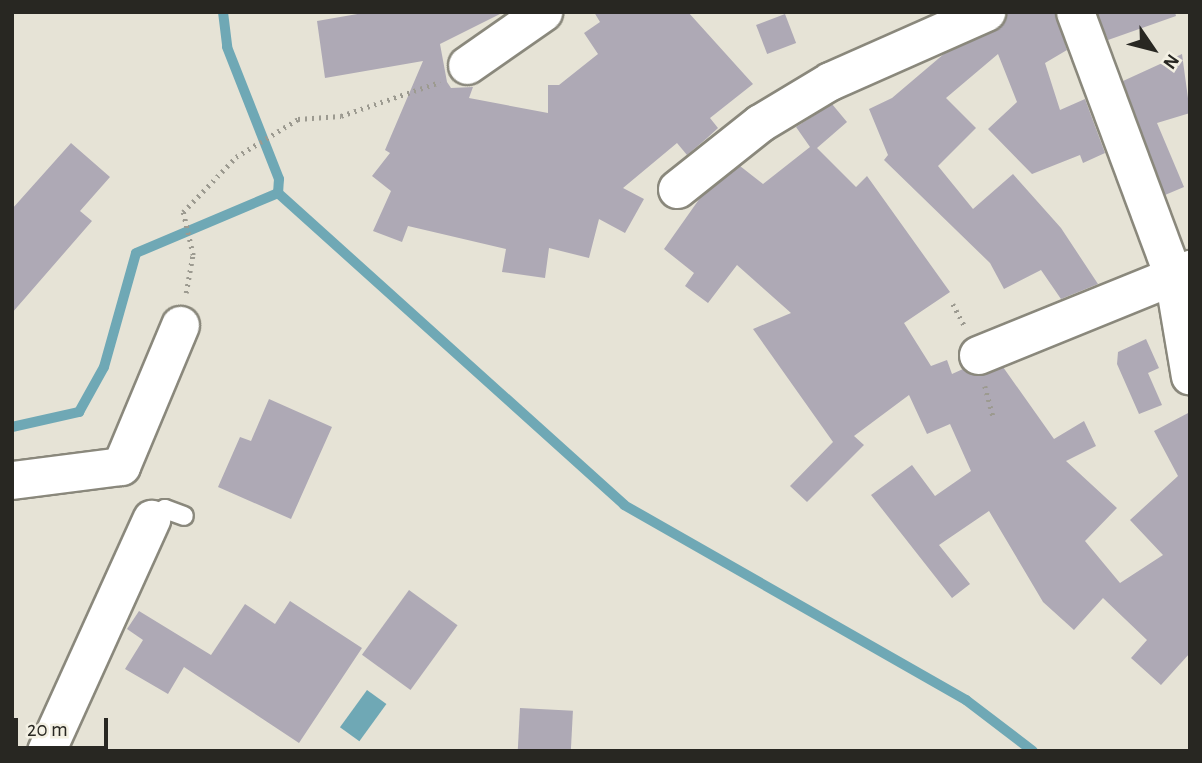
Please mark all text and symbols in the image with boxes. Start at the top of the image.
north arrow [1118,14,1188,84]
text: N [1159,50,1182,72]
scale bar [18,704,112,748]
text: 20 m [27,719,68,740]

